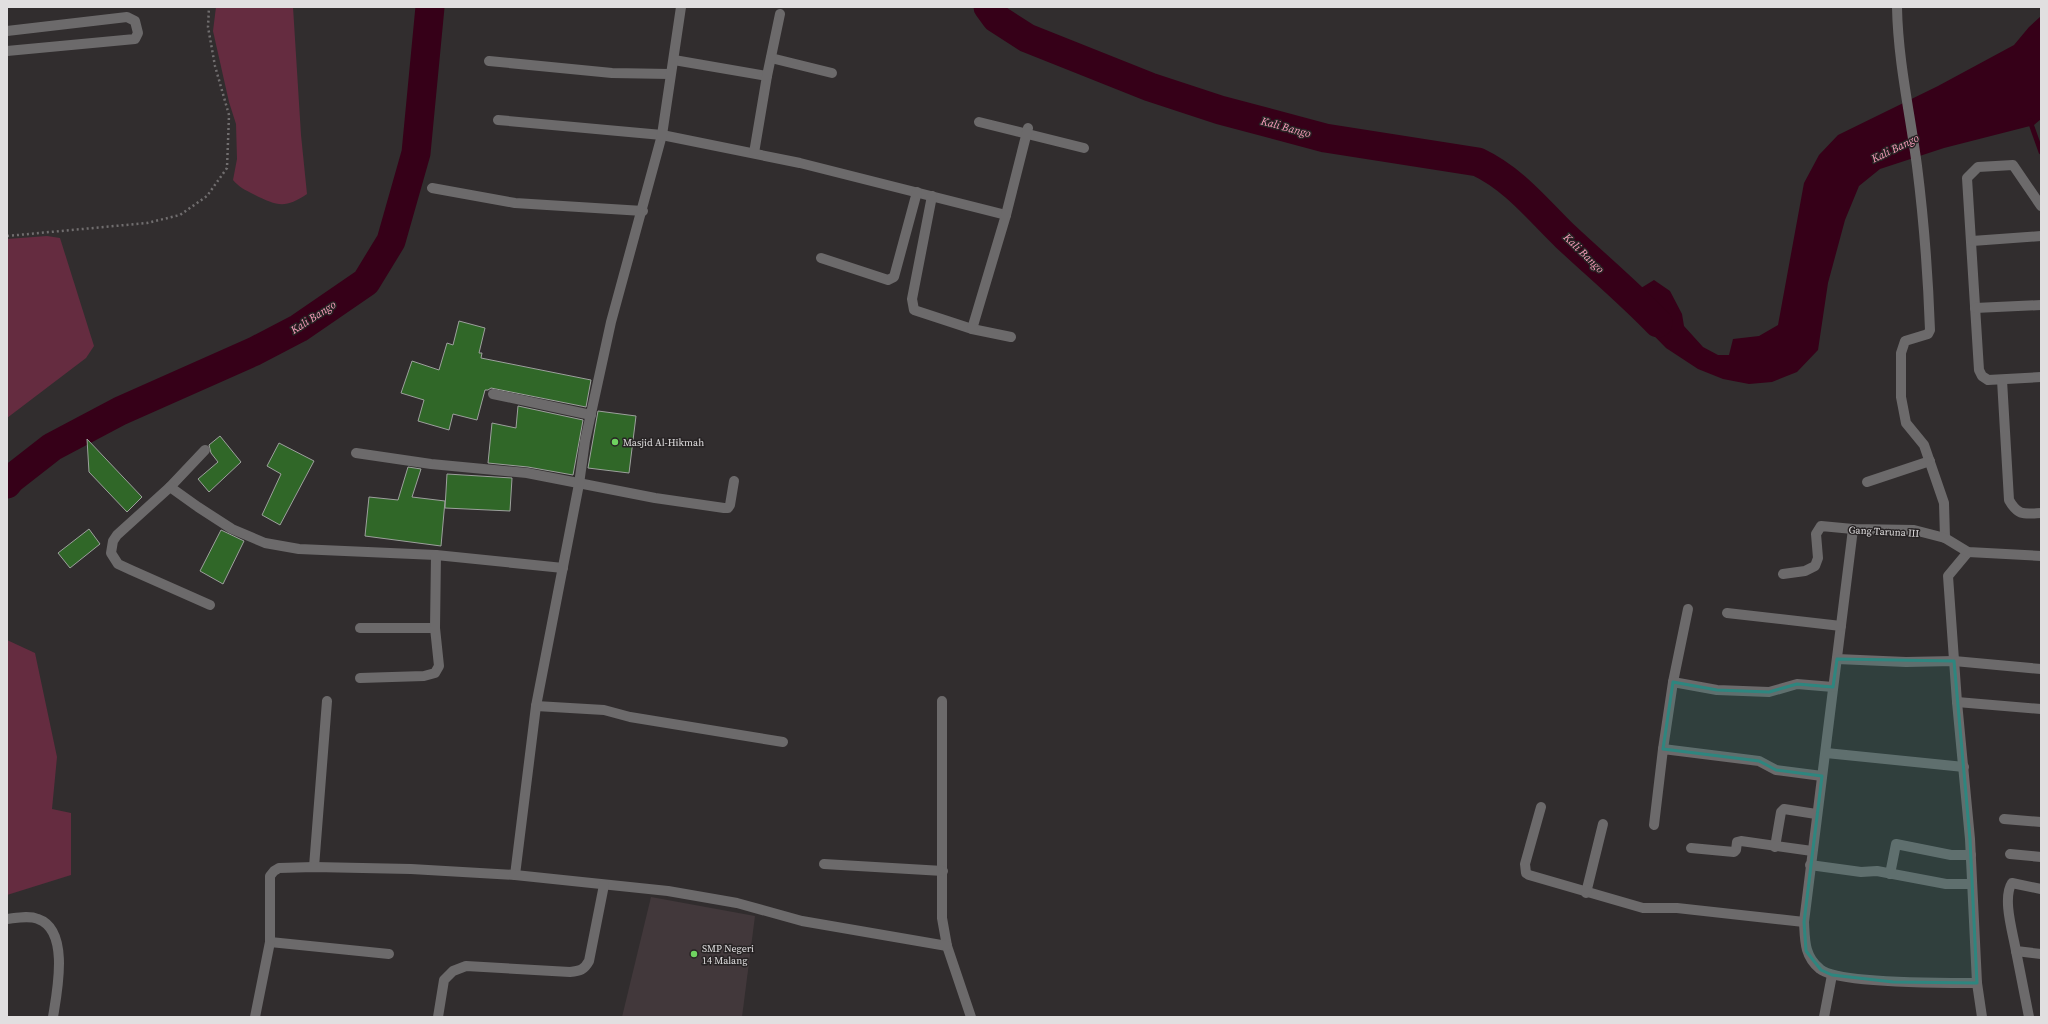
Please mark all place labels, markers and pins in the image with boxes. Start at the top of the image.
place label: Masjid Al-Hikmah [623,436,704,449]
marker: Masjid Al-Hikmah [610,437,620,447]
place label: SMP Negeri 14 Malang [702,942,754,967]
marker: SMP Negeri 14 Malang [689,949,699,959]

